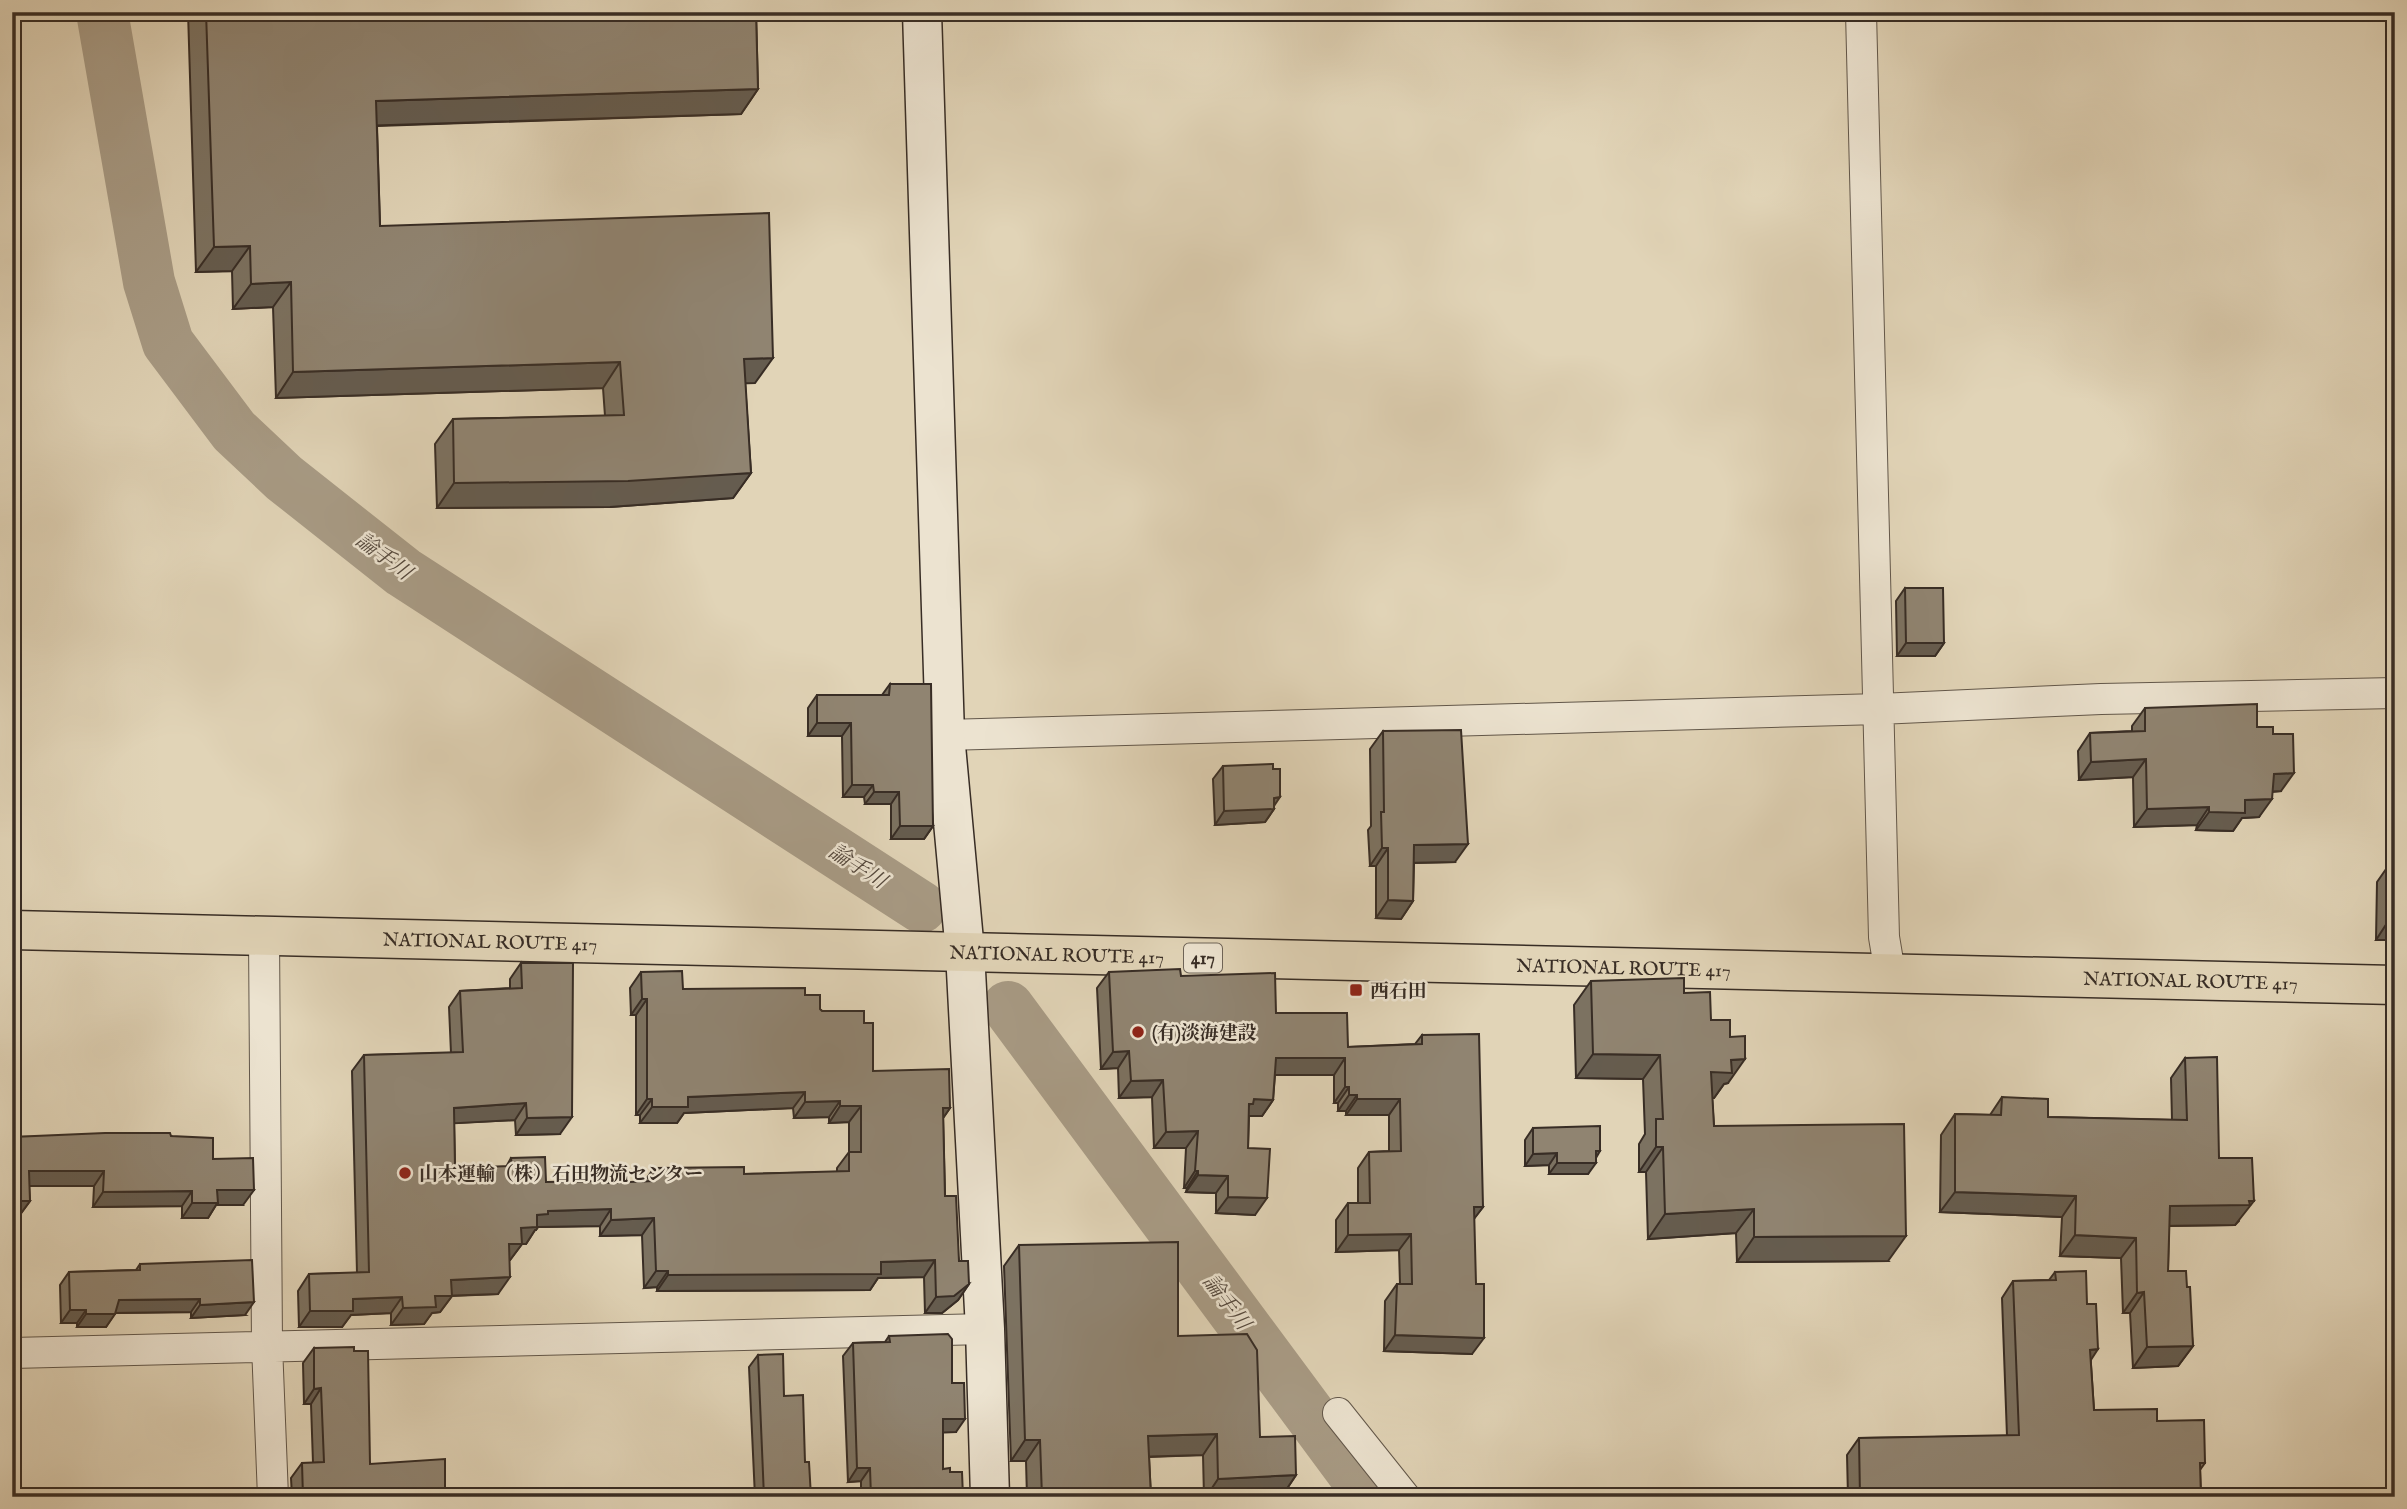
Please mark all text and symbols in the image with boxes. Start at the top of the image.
water label: 論手川 [350,527,418,588]
water label: 論手川 [823,839,893,897]
street label: NATIONAL ROUTE 417 [382,929,597,958]
street label: NATIONAL ROUTE 417 [949,942,1164,971]
road number: 417 [1184,944,1222,973]
street label: NATIONAL ROUTE 417 [1516,955,1731,984]
street label: NATIONAL ROUTE 417 [2083,968,2298,997]
place label: 西石田 [1370,980,1427,1004]
marker: 西石田 [1348,982,1364,998]
place label: (有)淡海建設 [1152,1022,1257,1046]
marker: (有)淡海建設 [1130,1024,1146,1040]
place label: 山本運輸（株）石田物流センター [419,1163,703,1187]
marker: 山本運輸（株）石田物流センター [397,1165,413,1181]
water label: 論手川 [1196,1270,1257,1338]

